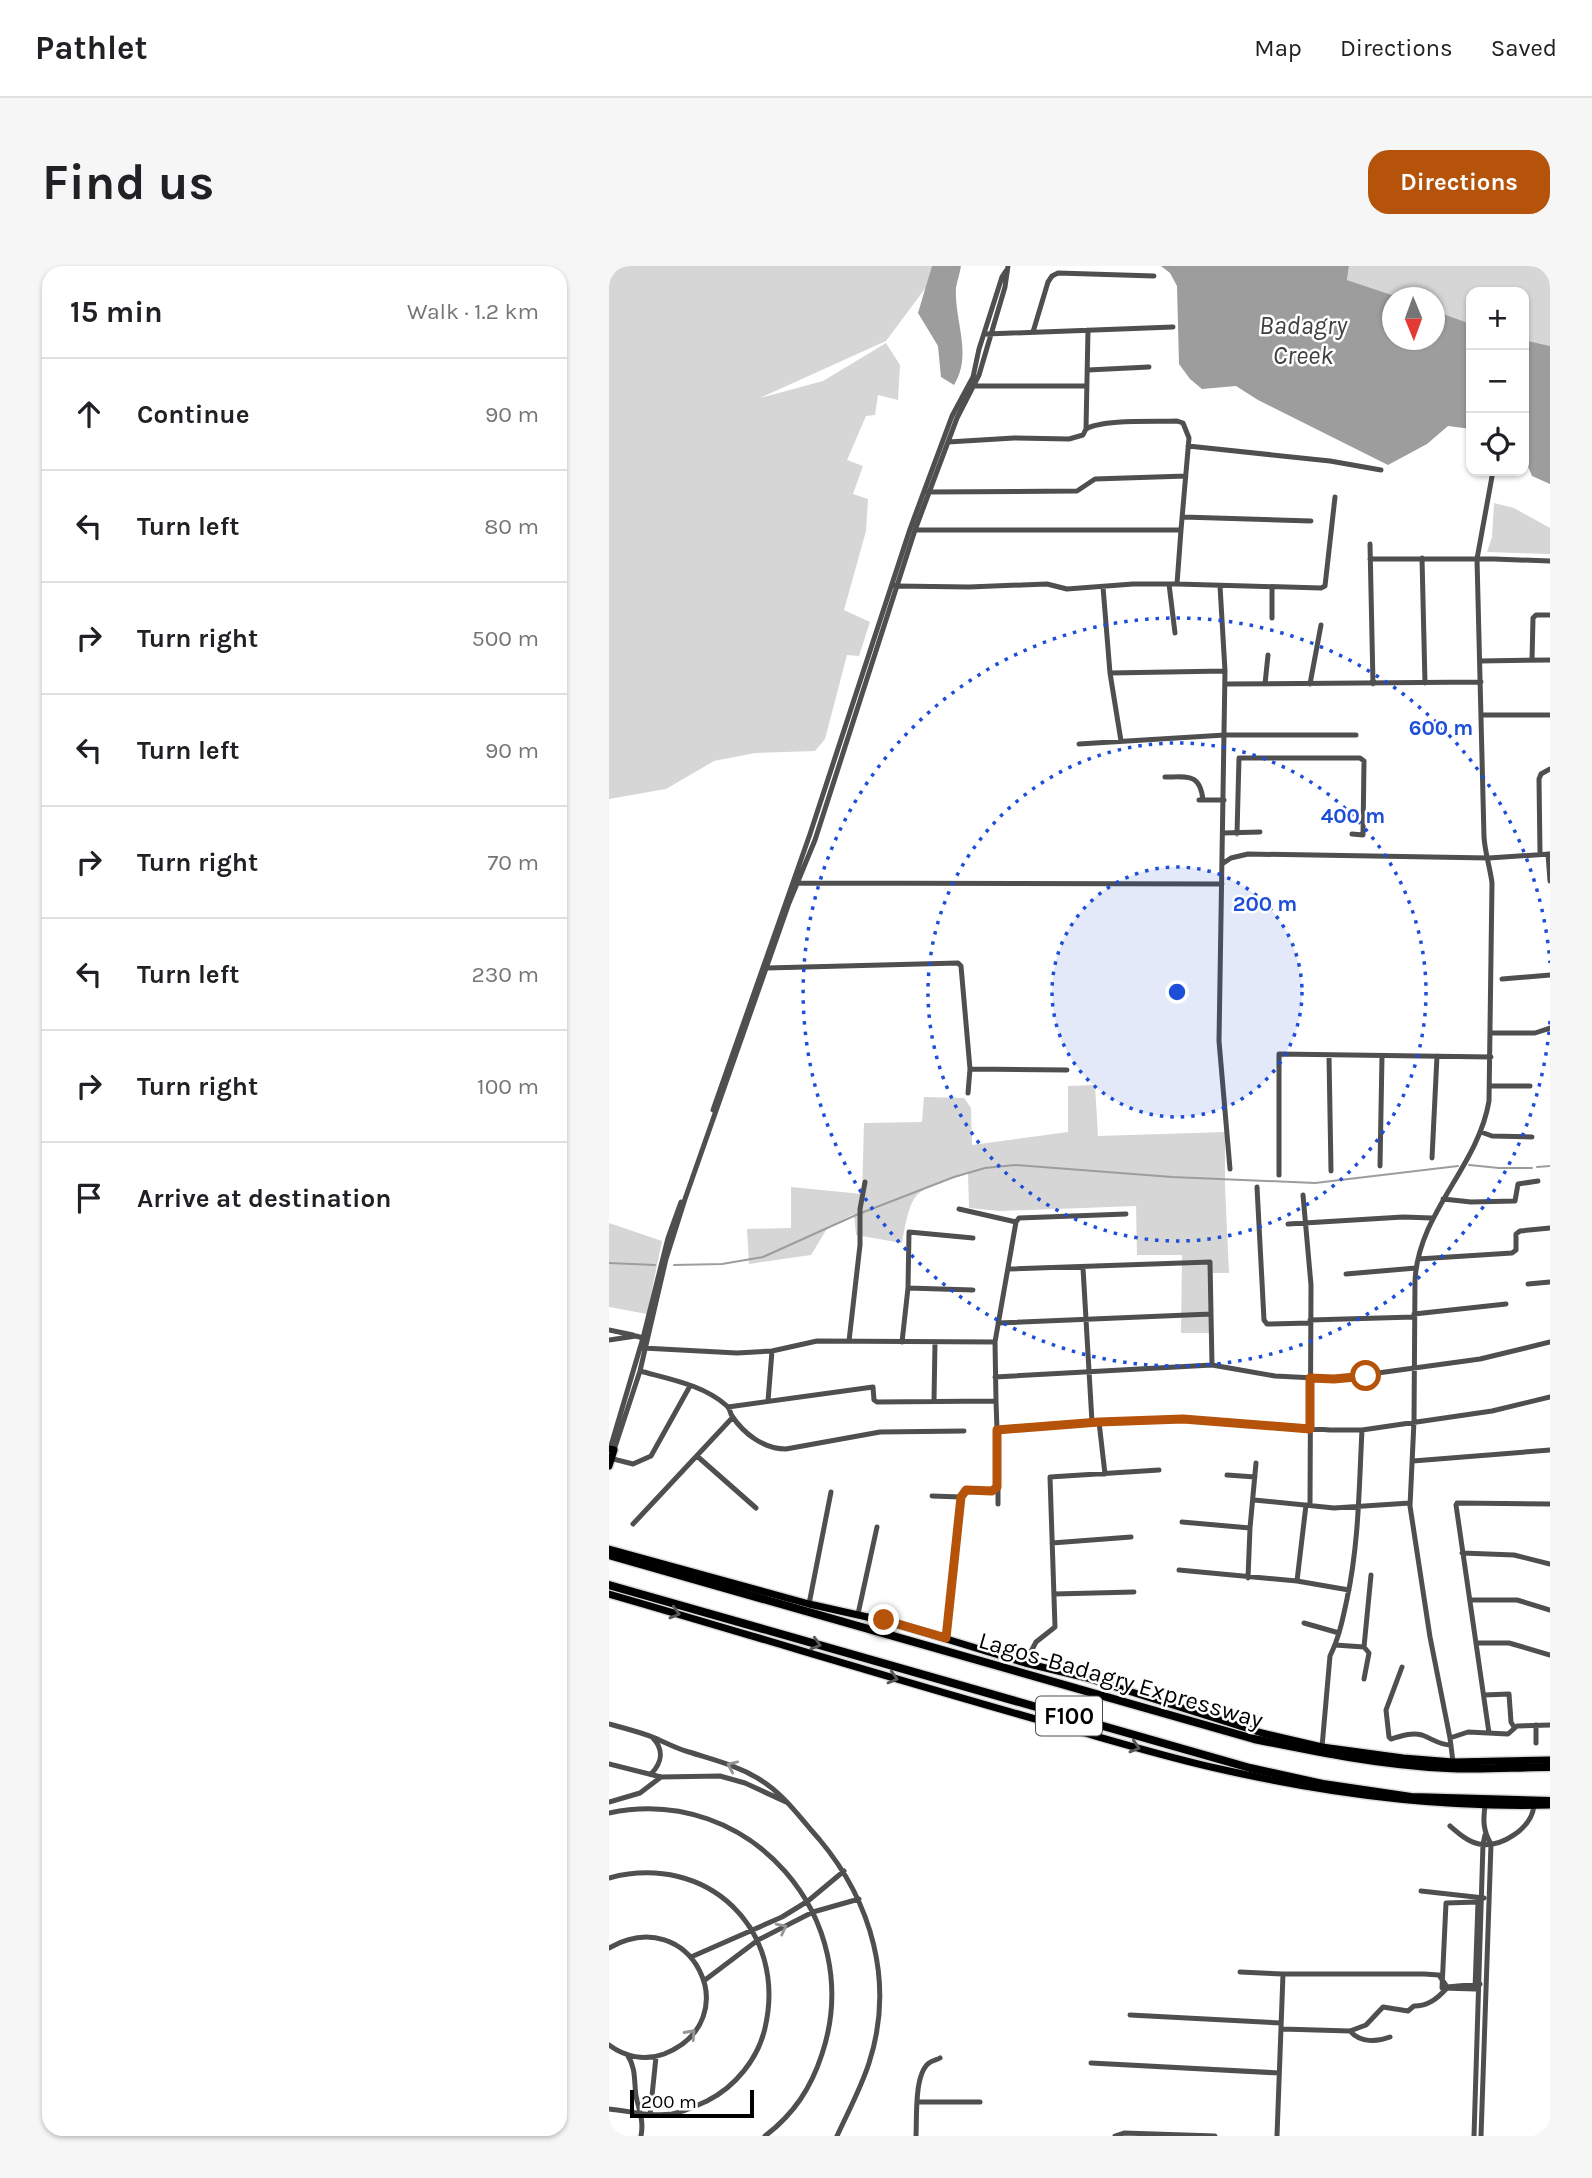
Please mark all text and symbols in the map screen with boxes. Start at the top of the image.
text: Pathlet [35,29,148,67]
text: Map [1254,34,1302,62]
text: Directions [1340,34,1453,62]
text: Saved [1491,34,1557,62]
button: Directions [1368,150,1550,214]
text: Find us [42,154,214,211]
north arrow [1382,287,1445,350]
map controls [1466,287,1529,476]
button: + [1466,287,1529,350]
text: 15 min [70,294,163,330]
text: Walk · 1.2 km [407,298,539,325]
water label: Badagry Creek [1259,310,1348,371]
button: − [1466,350,1529,413]
icon: ahead [70,395,108,433]
text: Continue [137,399,249,430]
text: 90 m [485,401,539,428]
button: locate [1466,413,1529,476]
icon: left [70,507,108,545]
text: Turn left [137,511,239,542]
text: 80 m [484,513,539,540]
icon: right [70,619,108,657]
text: Turn right [137,623,258,654]
text: 500 m [472,625,539,652]
text: 600 m [1409,716,1473,740]
icon: left [70,731,108,769]
text: Turn left [137,735,239,766]
text: 90 m [485,737,539,764]
text: 400 m [1321,804,1385,828]
icon: right [70,843,108,881]
text: Turn right [137,847,258,878]
text: 70 m [488,849,539,876]
text: 200 m [1233,892,1297,916]
icon: left [70,955,108,993]
text: Turn left [137,959,239,990]
text: 230 m [471,961,539,988]
centre of rings [1165,980,1189,1004]
icon: right [70,1067,108,1105]
text: Turn right [137,1071,258,1102]
text: 100 m [477,1073,539,1100]
icon: arrive [70,1179,108,1217]
text: Arrive at destination [137,1183,391,1214]
route start [1350,1360,1381,1391]
route end [868,1604,899,1635]
one-way arrow [668,1605,680,1620]
street label: Lagos-Badagry Expressway [976,1626,1266,1734]
one-way arrow [810,1635,822,1650]
one-way arrow [886,1670,898,1684]
road number: F100 [1036,1696,1102,1736]
one-way arrow [1129,1738,1141,1753]
one-way arrow [727,1760,739,1774]
one-way arrow [775,1922,787,1936]
one-way arrow [683,2029,695,2042]
scale bar [630,2087,754,2119]
text: 200 m [641,2091,697,2113]

